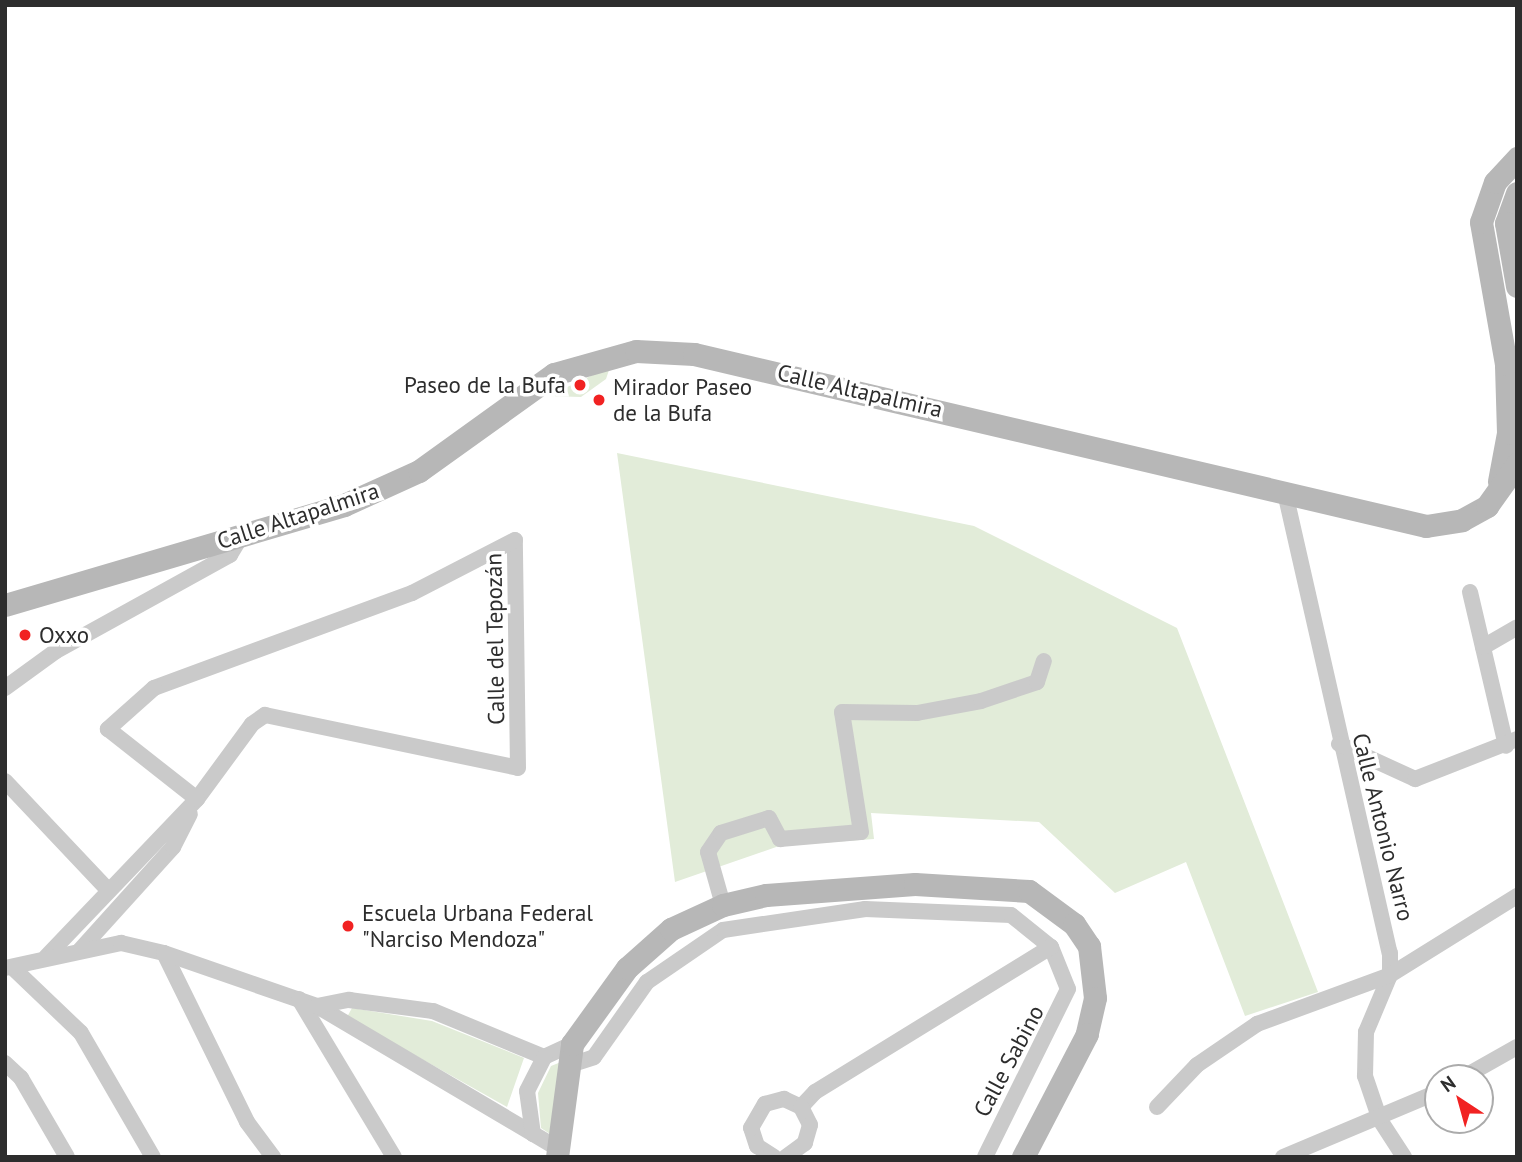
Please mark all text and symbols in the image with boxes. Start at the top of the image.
street label: Calle Altapalmira [774,358,946,424]
place label: Paseo de la Bufa [404,371,566,399]
place label: Mirador Paseo de la Bufa [613,373,752,427]
marker: Paseo de la Bufa [572,377,588,393]
marker: Mirador Paseo de la Bufa [591,392,607,408]
street label: Calle Altapalmira [213,477,383,555]
street label: Calle del Tepozán [480,553,510,725]
place label: Oxxo [39,621,89,649]
marker: Oxxo [17,627,33,643]
street label: Calle Antonio Narro [1346,730,1420,924]
place label: Escuela Urbana Federal "Narciso Mendoza" [362,899,593,953]
marker: Escuela Urbana Federal "Narciso Mendoza" [340,918,356,934]
street label: Calle Sabino [968,1000,1050,1122]
north arrow [1424,1064,1494,1134]
text: N [1436,1070,1460,1097]

